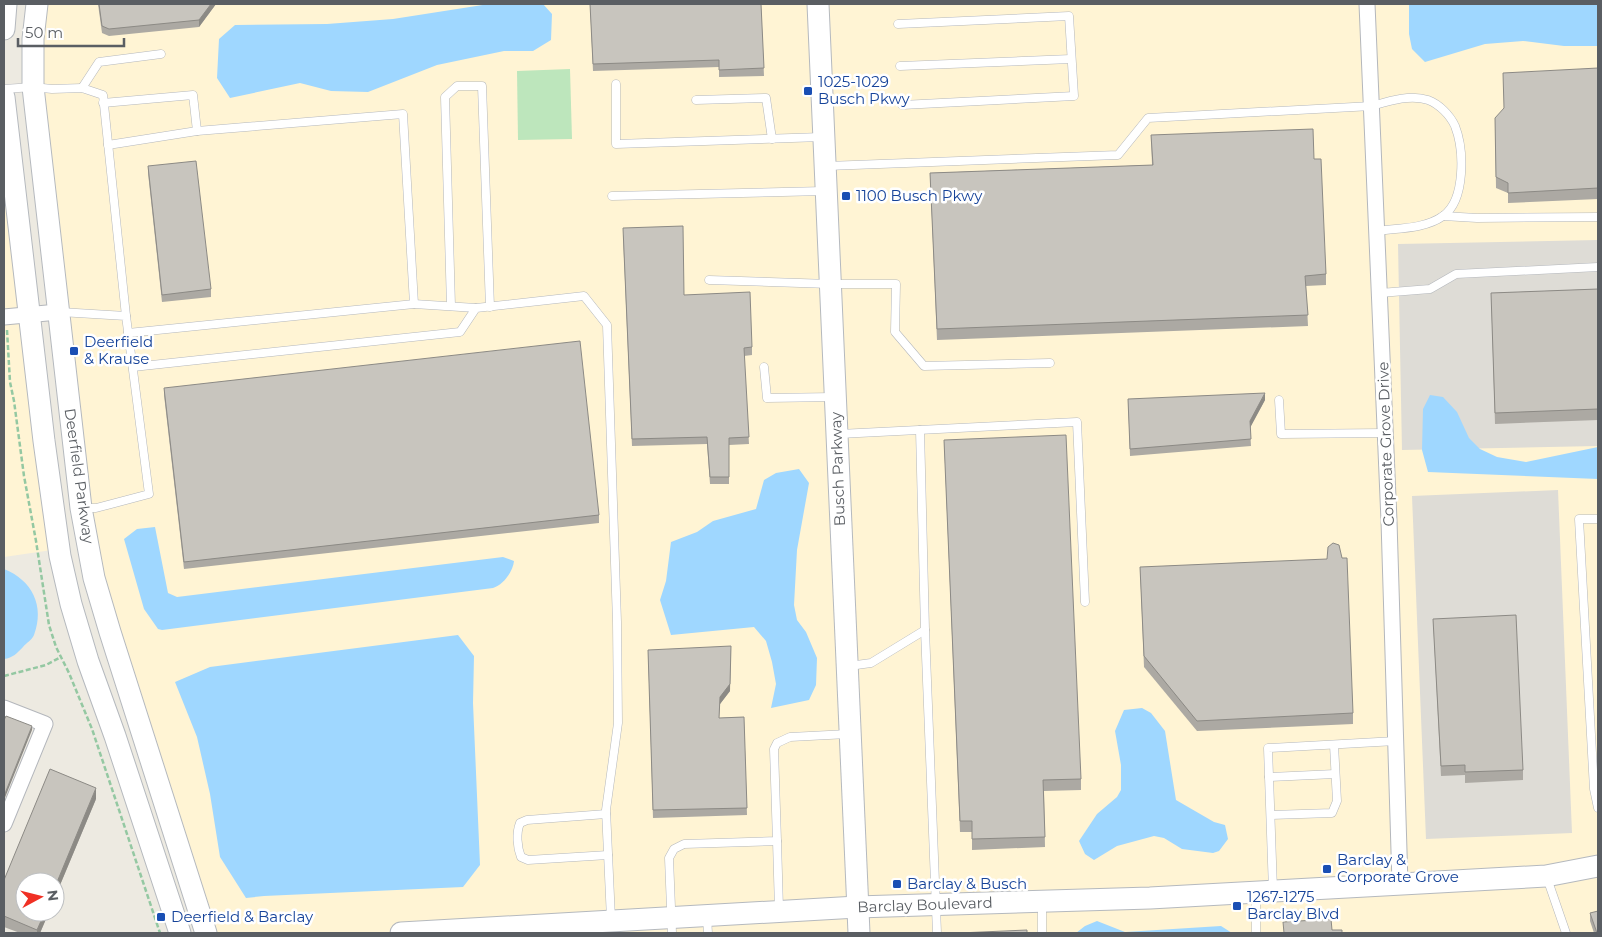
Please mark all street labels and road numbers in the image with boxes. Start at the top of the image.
street label: Corporate Grove Drive [1373,361,1398,527]
street label: Deerfield Parkway [61,407,99,546]
street label: Busch Parkway [826,411,849,527]
street label: Barclay Boulevard [857,893,993,916]

